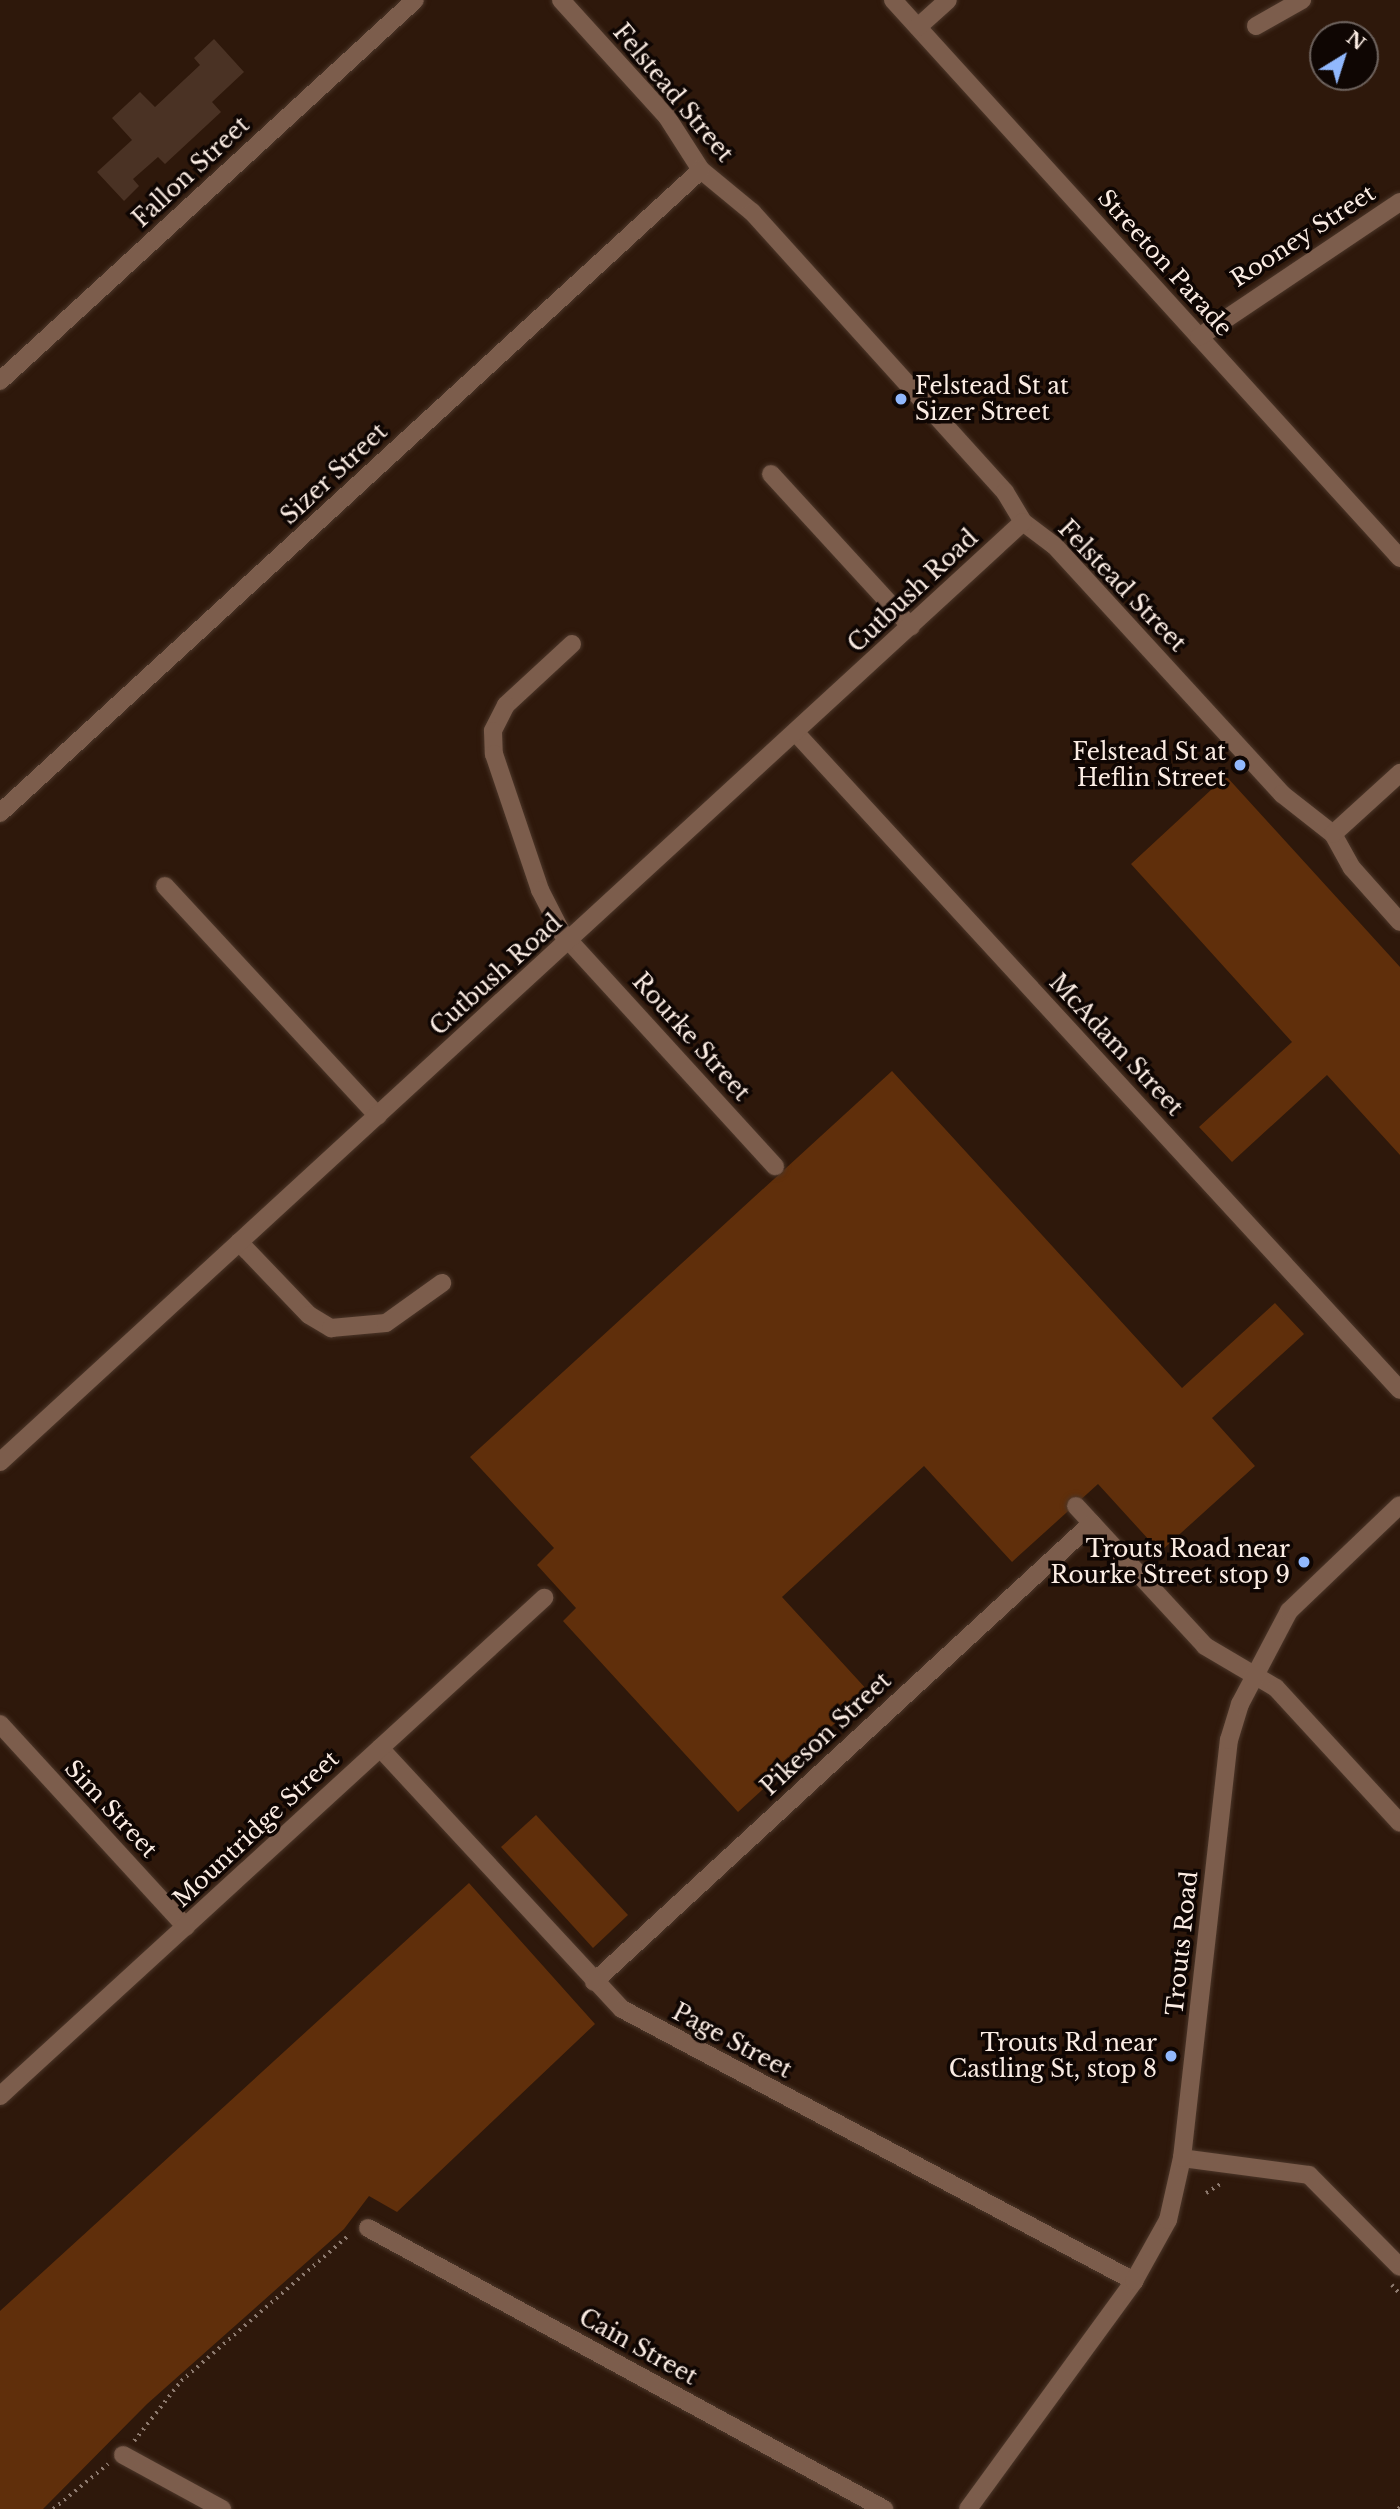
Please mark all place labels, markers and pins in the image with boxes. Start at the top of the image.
place label: Felstead St at Sizer Street [915,372,1069,426]
marker: Felstead St at Sizer Street [893,391,909,407]
place label: Felstead St at Heflin Street [1072,738,1226,792]
marker: Felstead St at Heflin Street [1232,757,1248,773]
place label: Trouts Road near Rourke Street stop 9 [1051,1535,1290,1589]
marker: Trouts Road near Rourke Street stop 9 [1296,1554,1312,1570]
place label: Trouts Rd near Castling St, stop 8 [949,2029,1157,2083]
marker: Trouts Rd near Castling St, stop 8 [1163,2048,1179,2064]

